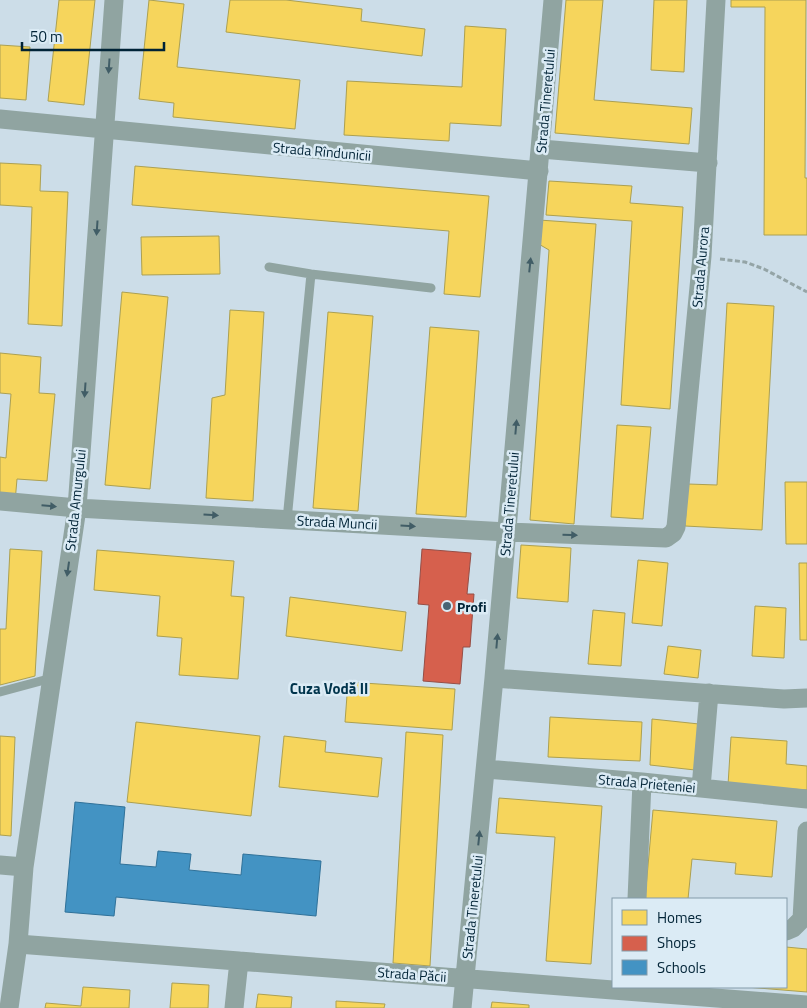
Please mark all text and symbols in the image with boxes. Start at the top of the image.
scale bar [22,20,165,52]
text: 50 m [30,25,63,48]
street label: Strada Tineretului [530,48,560,154]
one-way arrow [105,58,113,74]
street label: Strada Rîndunicii [272,136,372,166]
one-way arrow [93,220,101,236]
street label: Strada Aurora [686,226,714,308]
one-way arrow [526,256,534,272]
one-way arrow [81,383,89,399]
one-way arrow [512,418,520,434]
street label: Strada Amurgului [59,448,91,552]
street label: Strada Tineretului [494,451,524,557]
one-way arrow [41,502,57,510]
street label: Strada Muncii [296,509,378,535]
one-way arrow [203,512,219,520]
one-way arrow [400,523,416,531]
one-way arrow [562,531,578,539]
one-way arrow [63,562,71,578]
place label: Profi [457,596,487,617]
marker: Profi [441,600,453,612]
one-way arrow [494,633,502,649]
district label: Cuza Vodă II [290,677,368,700]
street label: Strada Prieteniei [597,768,697,798]
one-way arrow [475,829,483,845]
street label: Strada Tineretului [456,854,488,960]
legend [612,898,787,988]
text: Homes [657,906,702,929]
text: Shops [657,931,696,954]
text: Schools [657,956,706,979]
street label: Strada Păcii [377,961,447,987]

